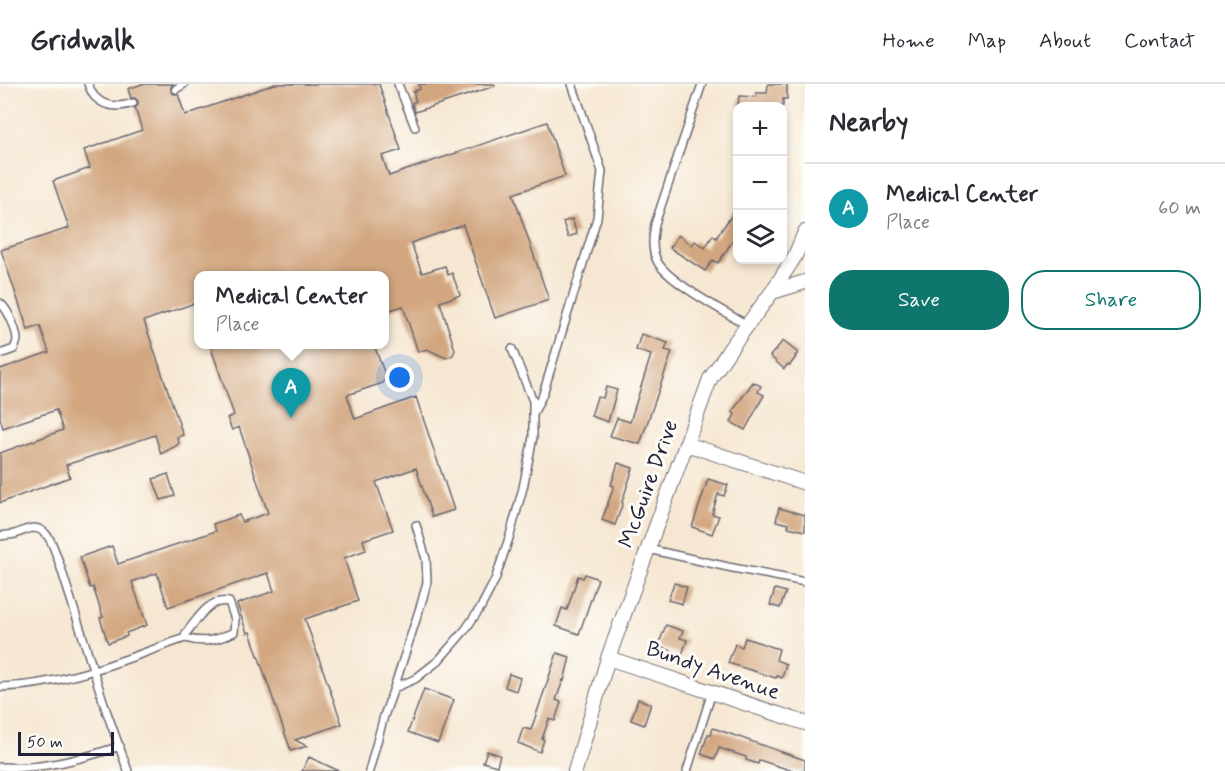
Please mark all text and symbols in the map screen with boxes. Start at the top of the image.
text: Gridwalk [30,23,135,60]
text: Home [883,27,935,55]
text: Map [968,27,1006,55]
text: About [1039,27,1091,55]
text: Contact [1124,27,1195,55]
map controls [733,102,787,264]
button: + [733,102,787,156]
text: Nearby [829,106,908,140]
button: − [733,156,787,210]
text: Medical Center [886,181,1038,209]
text: A [842,195,855,222]
text: 60 m [1158,195,1201,222]
text: Place [886,209,930,236]
button: layers [733,210,787,264]
button: Save [829,270,1009,330]
button: Share [1021,270,1201,330]
popup [194,271,389,349]
text: Medical Center [216,283,367,311]
text: Place [216,311,260,338]
your location [385,363,414,392]
pin: A [272,368,310,418]
street label: McGuire Drive [613,416,685,552]
street label: Bundy Avenue [642,635,784,707]
scale bar [18,729,114,756]
text: 50 m [27,732,63,753]

